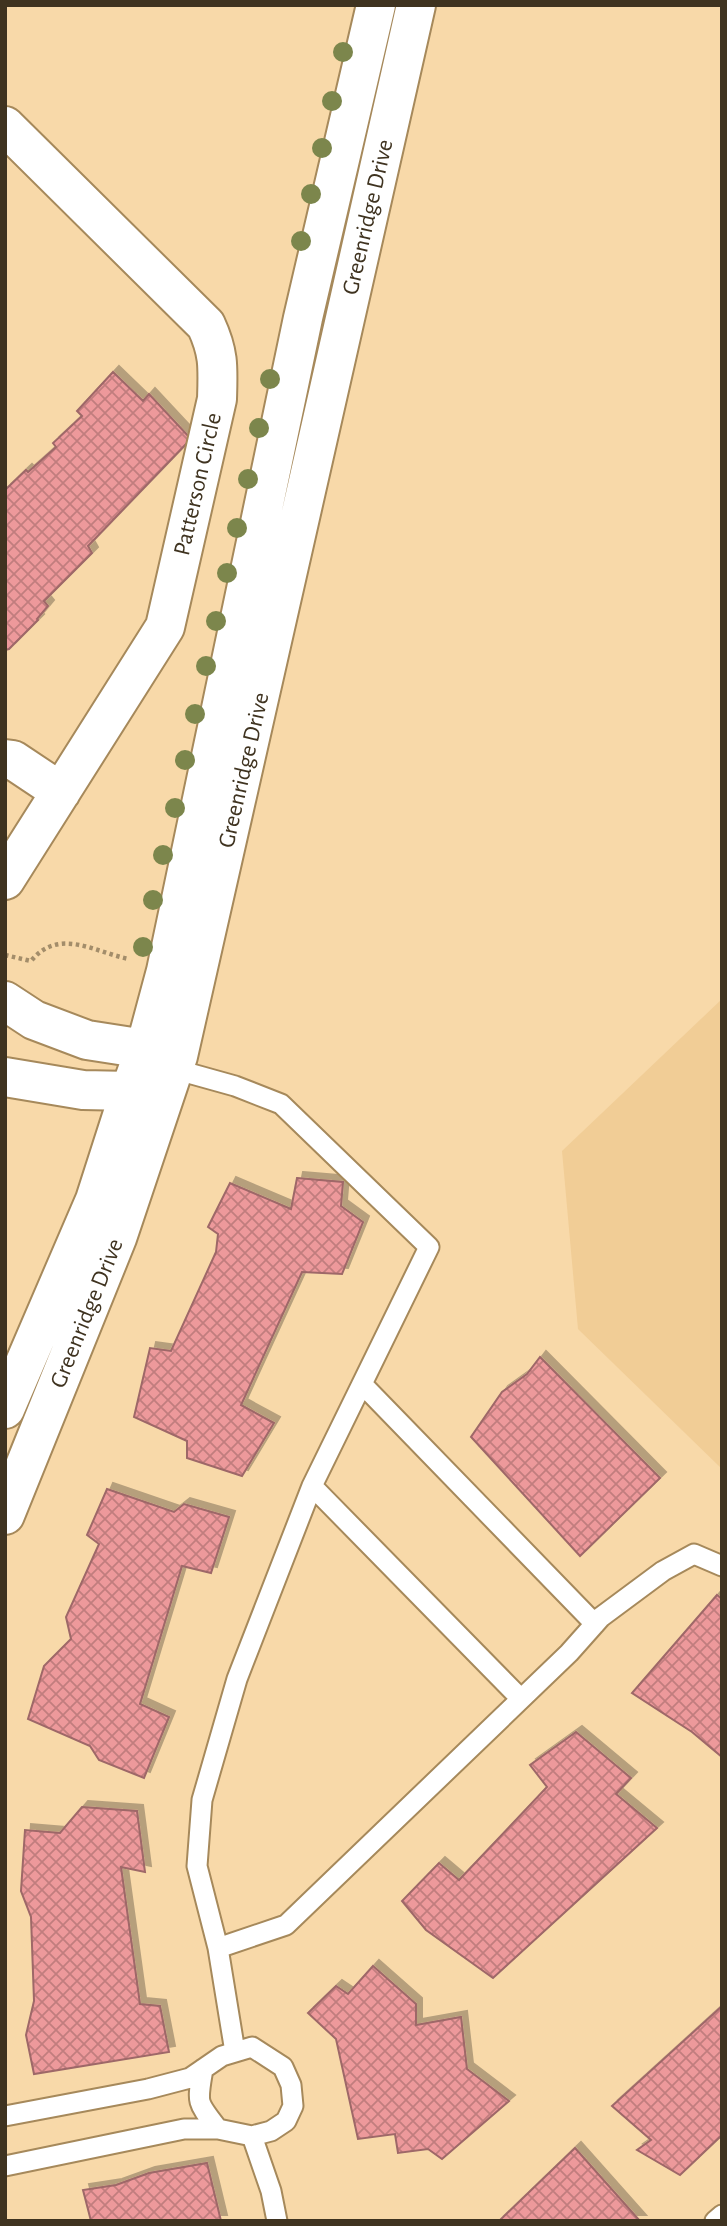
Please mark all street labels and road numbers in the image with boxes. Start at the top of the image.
street label: Greenridge Drive [338,137,397,297]
street label: Patterson Circle [170,411,226,558]
street label: Greenridge Drive [214,690,273,850]
street label: Greenridge Drive [46,1235,128,1391]

